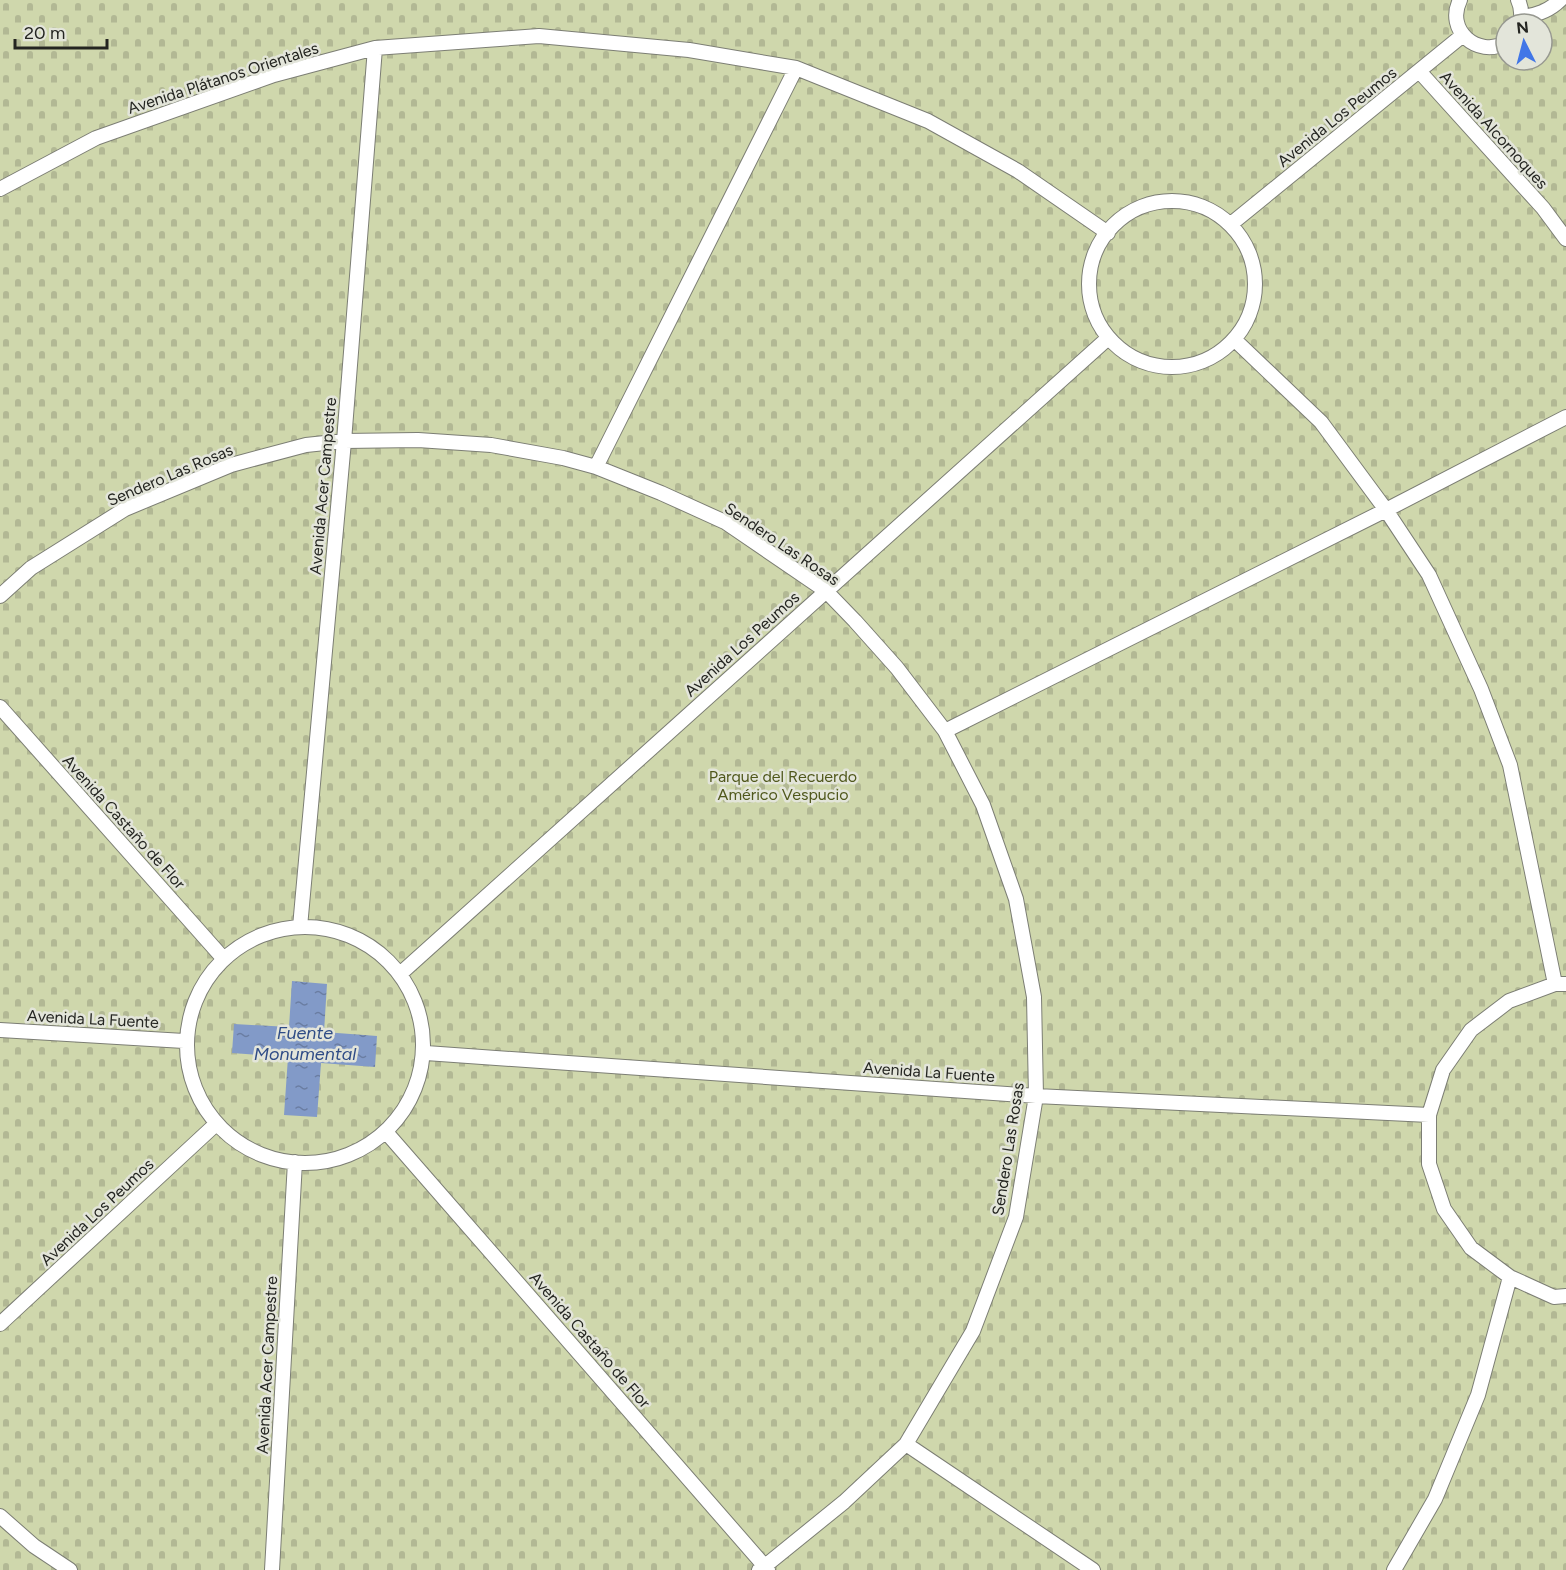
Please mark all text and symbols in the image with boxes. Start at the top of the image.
scale bar [15,12,106,50]
north arrow [1494,12,1554,72]
text: N [1515,17,1530,38]
text: 20 m [24,22,65,44]
street label: Avenida Plátanos Orientales [125,38,321,118]
street label: Avenida Los Peumos [1274,63,1400,171]
street label: Avenida Alcornoques [1436,67,1552,193]
street label: Avenida Acer Campestre [306,396,340,576]
street label: Sendero Las Rosas [104,440,236,510]
street label: Sendero Las Rosas [721,499,843,589]
street label: Avenida Los Peumos [681,587,803,701]
street label: Avenida Castaño de Flor [59,751,190,893]
park label: Parque del Recuerdo Américo Vespucio [709,767,857,804]
street label: Avenida La Fuente [27,1006,160,1032]
water label: Fuente Monumental [254,1022,357,1065]
street label: Avenida La Fuente [863,1058,996,1086]
street label: Sendero Las Rosas [988,1081,1028,1217]
street label: Avenida Los Peumos [36,1155,158,1269]
street label: Avenida Castaño de Flor [526,1268,655,1412]
street label: Avenida Acer Campestre [253,1275,281,1455]

